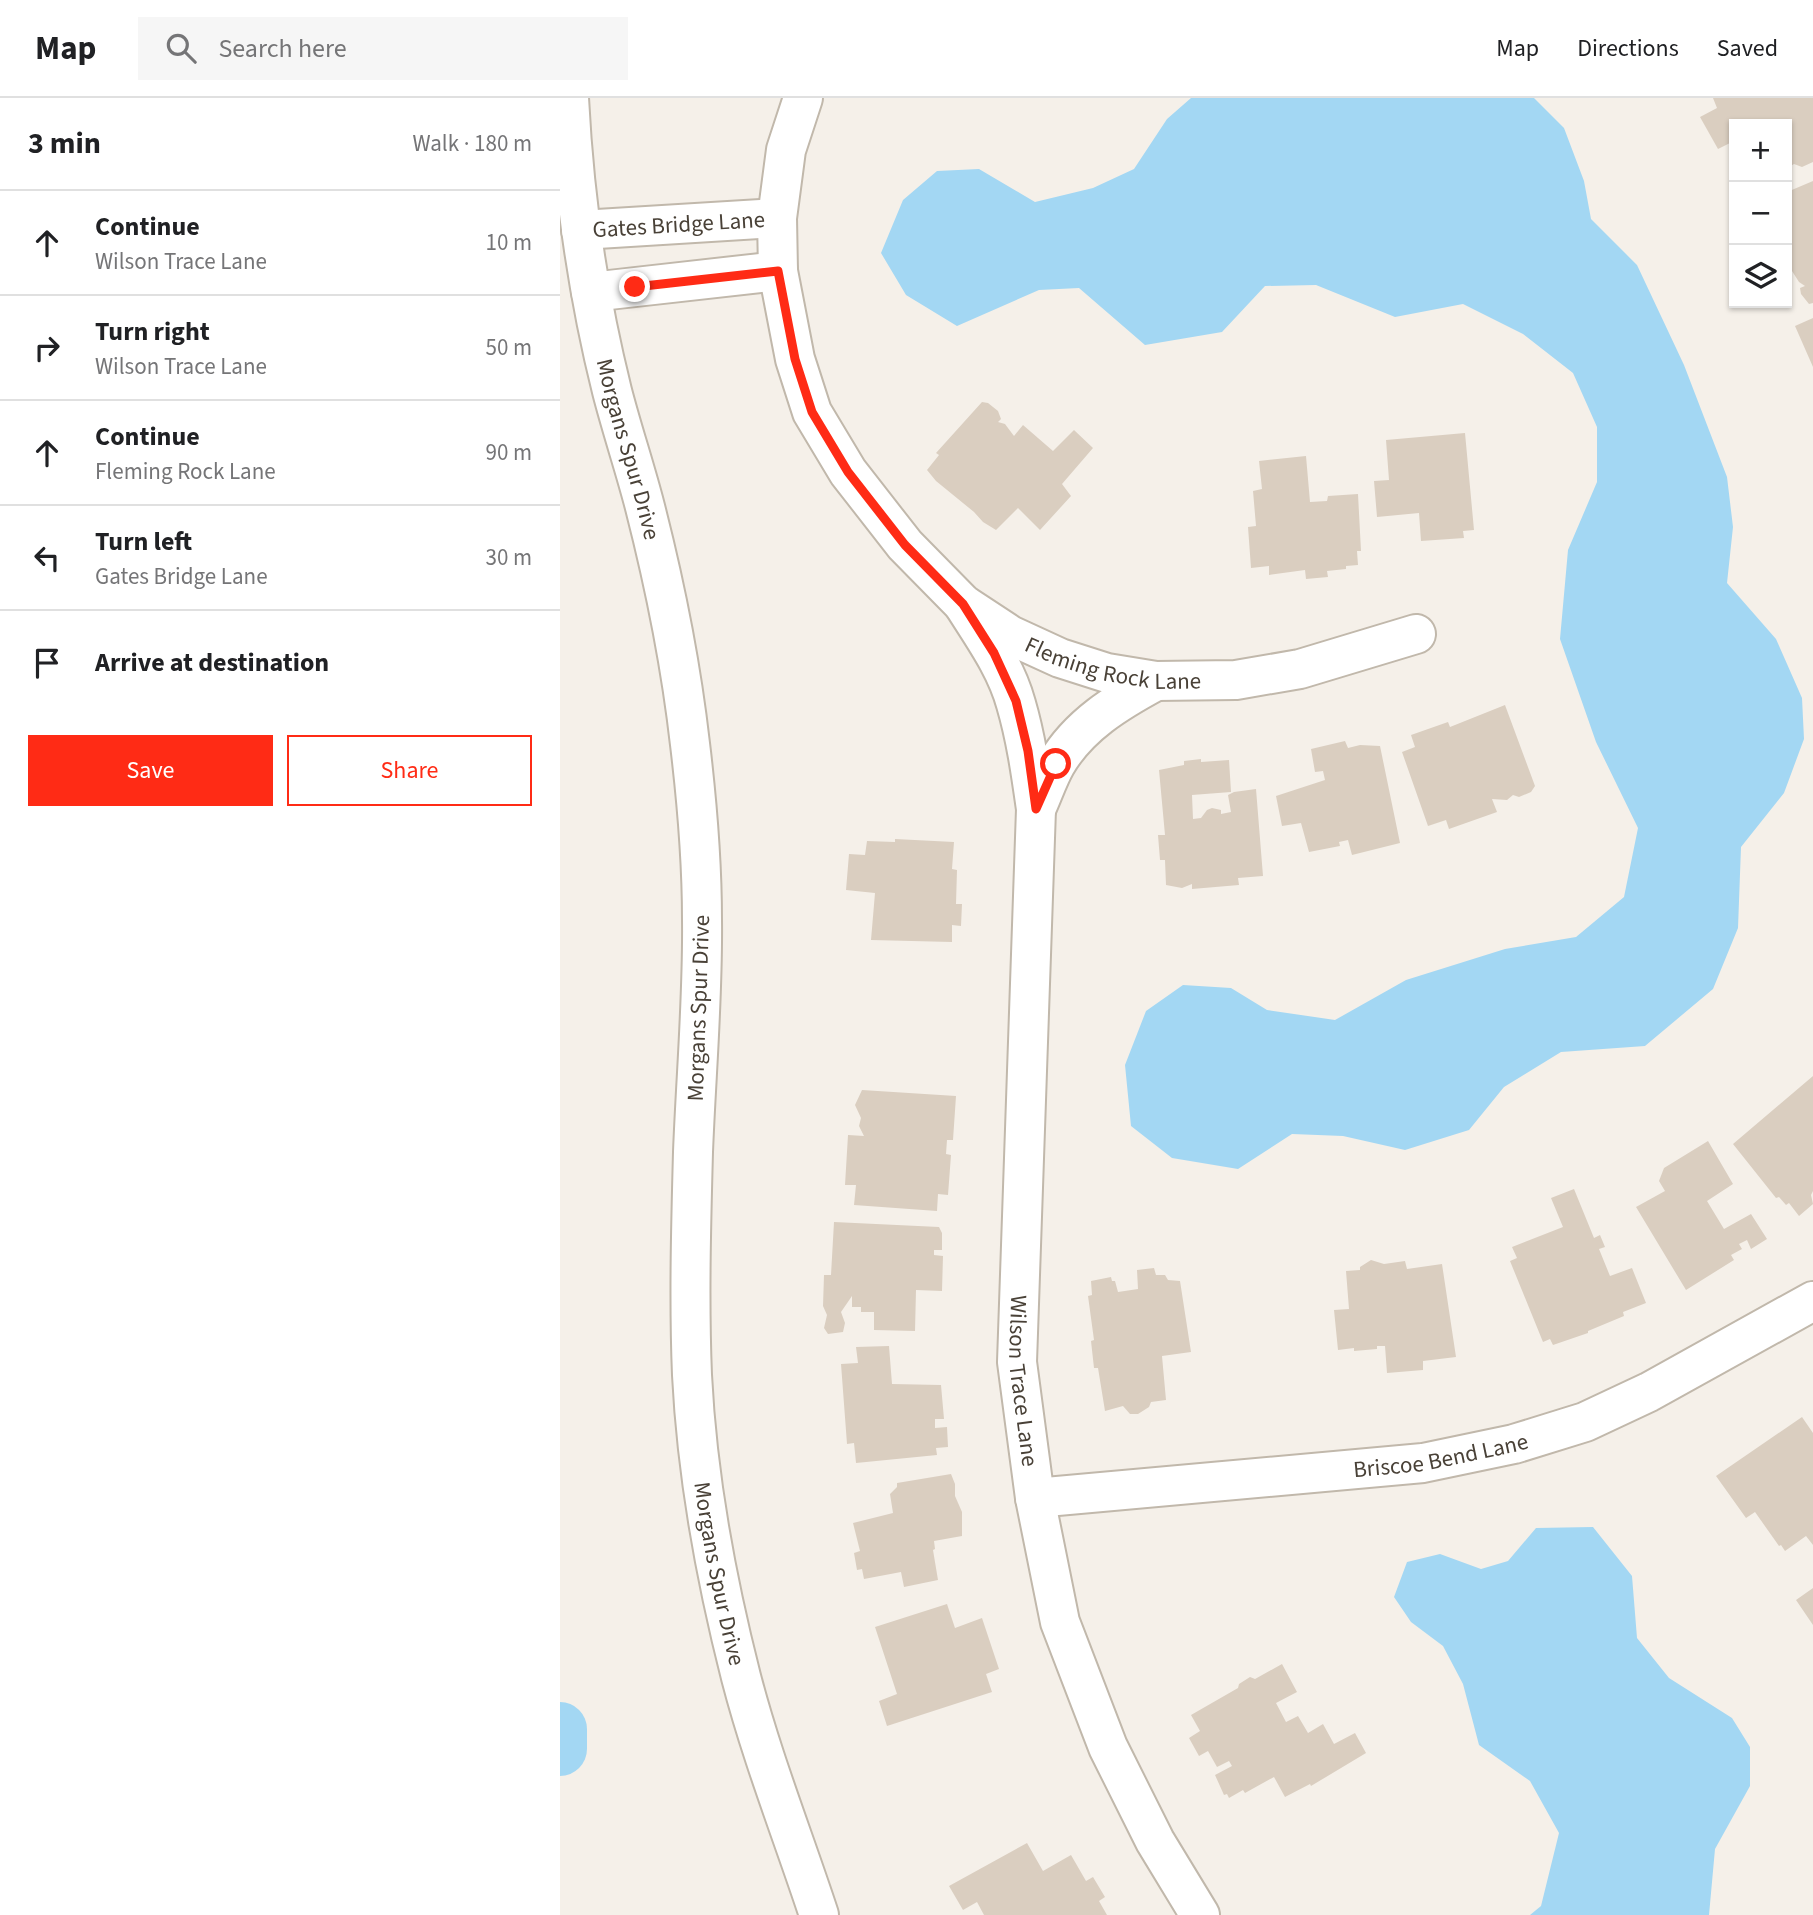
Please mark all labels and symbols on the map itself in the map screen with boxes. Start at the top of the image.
street label: Gates Bridge Lane [592,203,766,246]
route end [619,271,650,302]
street label: Morgans Spur Drive [588,355,669,543]
street label: Fleming Rock Lane [1020,628,1201,698]
route start [1040,748,1071,779]
street label: Morgans Spur Drive [679,914,718,1102]
street label: Wilson Trace Lane [1000,1294,1047,1468]
street label: Briscoe Bend Lane [1352,1425,1532,1486]
street label: Morgans Spur Drive [685,1480,754,1669]

